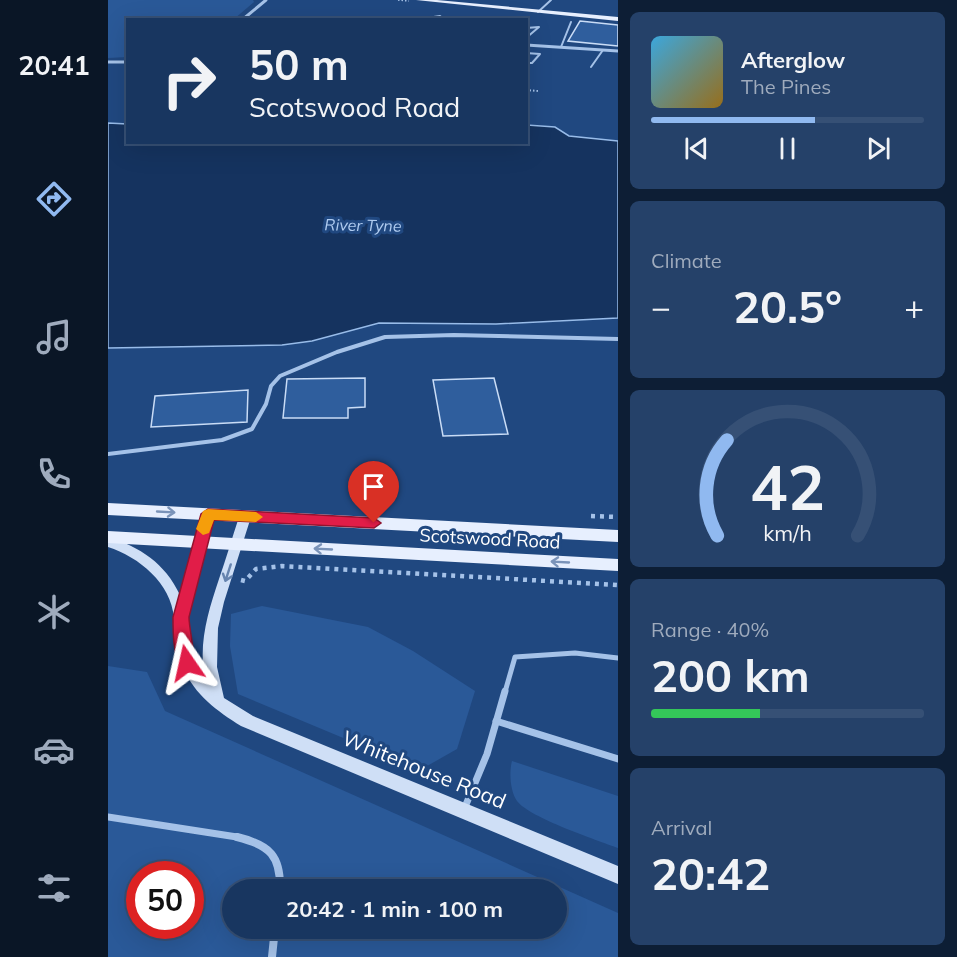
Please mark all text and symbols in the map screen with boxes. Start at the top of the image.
text: 50 m [249,38,349,91]
icon: right [150,42,228,120]
text: Afterglow [741,46,845,74]
text: 20:41 [18,48,90,82]
text: The Pines [741,74,831,99]
text: Scotswood Road [249,90,460,124]
icon: previous [680,132,713,165]
icon: pause [771,132,804,165]
icon: next [862,132,895,165]
icon: directions [33,178,75,220]
water label: River Tyne [324,214,402,236]
text: Climate [651,248,722,273]
text: 20.5° [733,278,842,334]
text: − [651,286,671,327]
text: + [904,286,924,327]
icon: music [33,316,75,358]
text: 42 [750,447,825,526]
icon: phone [33,453,75,495]
pin [348,461,399,523]
icon: arrive [357,470,390,503]
one-way arrow [156,506,176,517]
text: km/h [763,519,812,546]
street label: Scotswood Road [419,523,561,554]
one-way arrow [313,543,333,554]
one-way arrow [550,557,570,568]
one-way arrow [222,563,233,582]
icon: climate [33,591,75,633]
text: Range · 40% [651,617,769,642]
position arrow [155,631,219,695]
text: 200 km [651,647,810,703]
street label: Whitehouse Road [339,724,510,814]
icon: car [33,729,75,771]
text: Arrival [651,815,712,840]
text: 20:42 [651,845,770,901]
speed limit sign: 50 [126,861,204,939]
icon: filters [33,867,75,909]
text: 20:42 · 1 min · 100 m [286,895,503,923]

